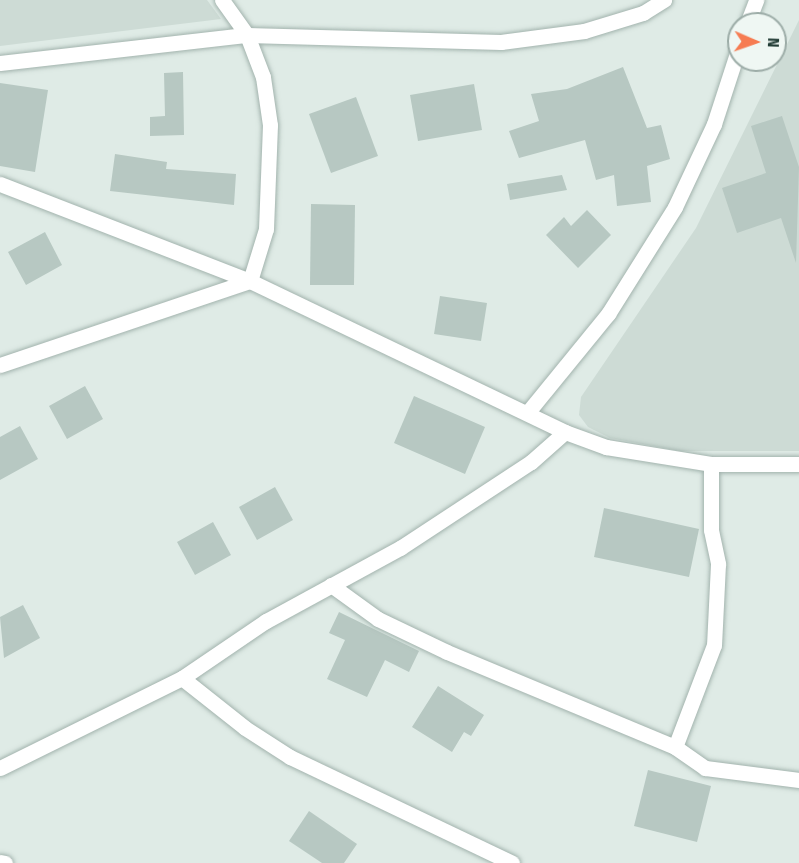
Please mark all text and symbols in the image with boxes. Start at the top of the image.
north arrow [727,12,787,72]
text: N [764,37,783,48]

